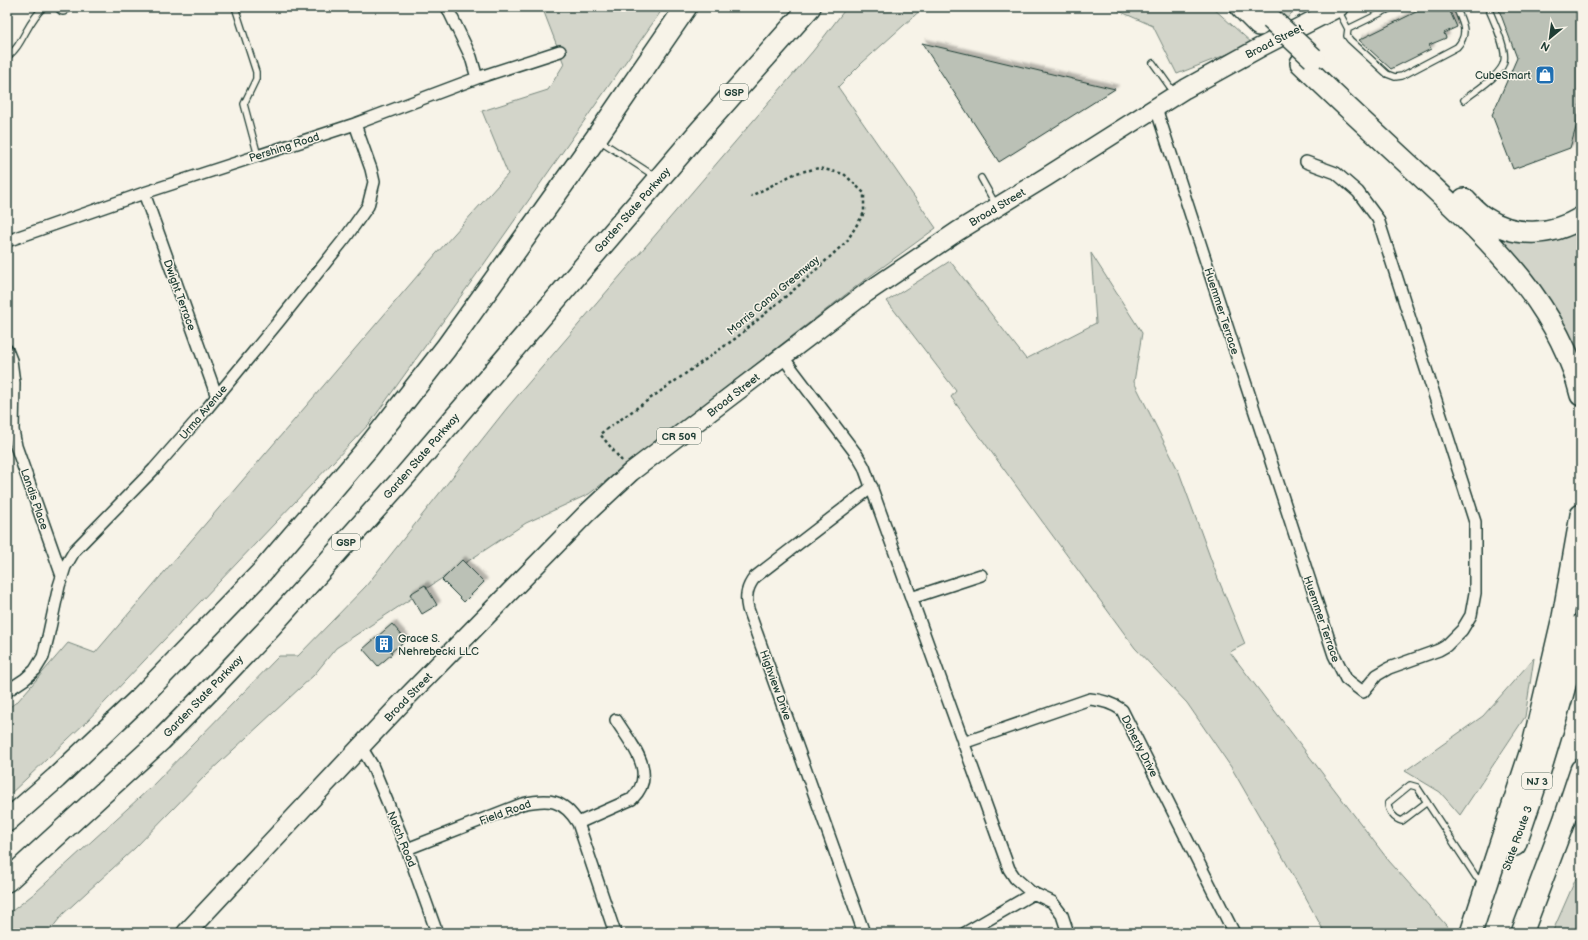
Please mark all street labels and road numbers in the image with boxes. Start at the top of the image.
street label: Broad Street [1243,21,1306,62]
road number: GSP [720,84,748,100]
street label: Pershing Road [247,130,321,165]
street label: Garden State Parkway [592,165,673,256]
street label: Broad Street [967,185,1028,229]
street label: Morris Canal Greenway [725,253,822,338]
street label: Dwight Terrace [161,258,199,333]
street label: Huemmer Terrace [1201,266,1242,357]
street label: Broad Street [704,370,763,420]
street label: Urma Avenue [177,382,230,442]
street label: Garden State Parkway [381,411,462,502]
road number: CR 509 [657,428,701,444]
street label: Landis Place [18,467,51,532]
road number: GSP [332,534,360,550]
street label: Huemmer Terrace [1301,574,1343,664]
street label: Highview Drive [757,648,794,722]
street label: Garden State Parkway [161,653,246,740]
street label: Broad Street [382,670,435,725]
street label: Doherty Drive [1118,713,1161,780]
road number: NJ 3 [1522,773,1552,789]
street label: Field Road [478,797,533,828]
street label: State Route 3 [1500,804,1535,872]
street label: Notch Road [384,809,419,869]

